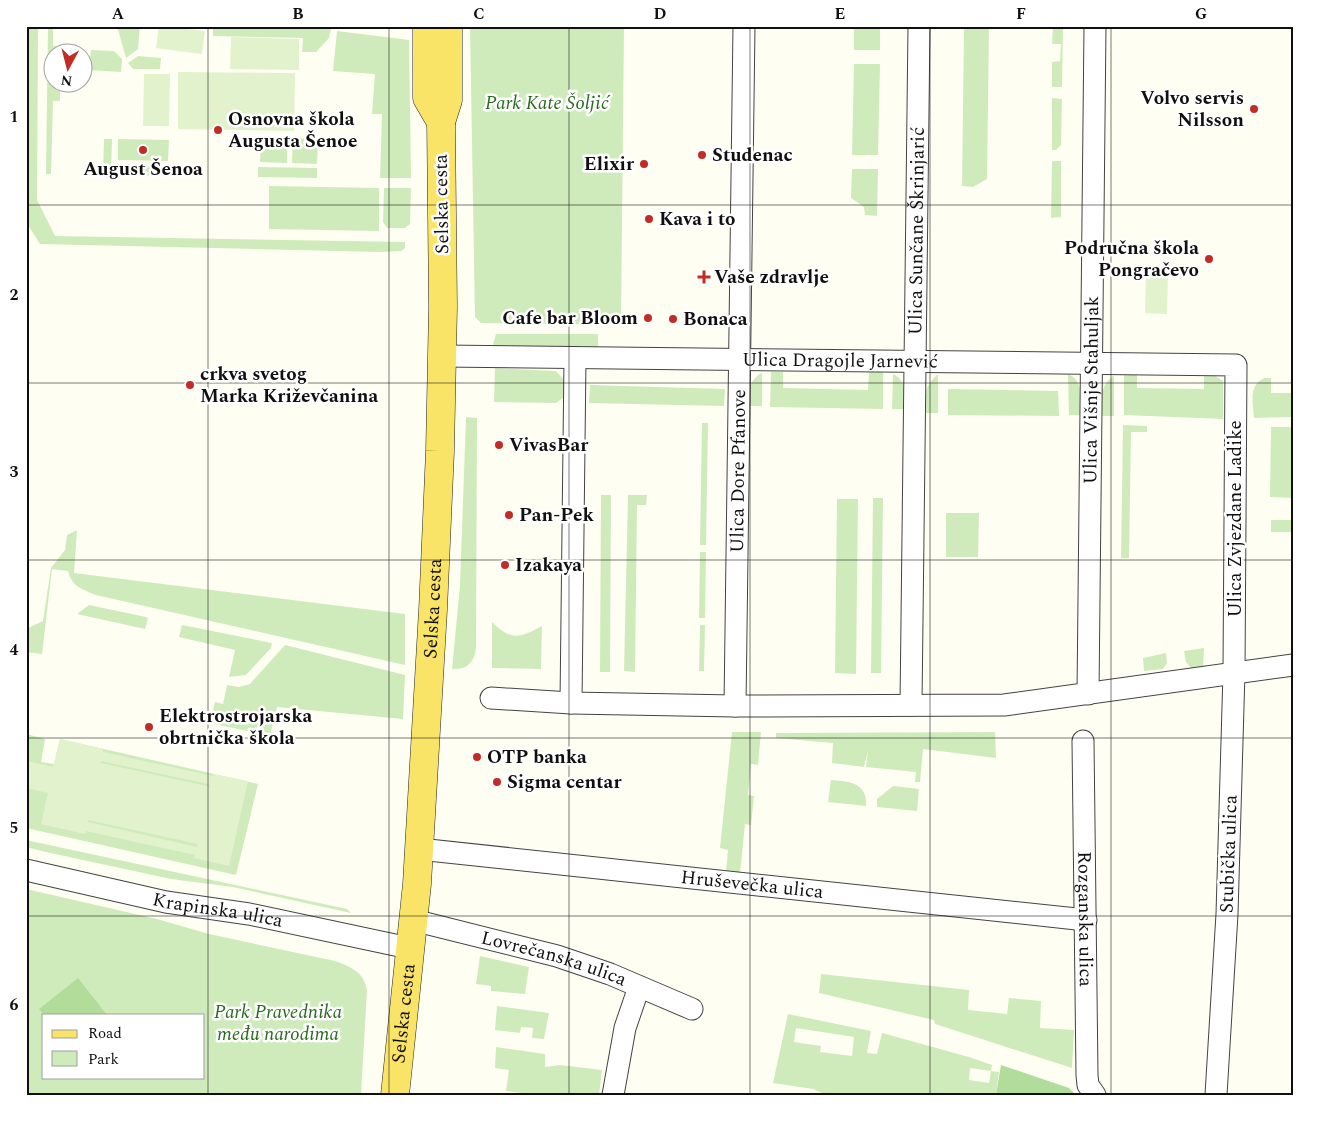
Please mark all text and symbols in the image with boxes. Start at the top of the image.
text: A [112,2,125,26]
text: B [292,2,304,26]
text: C [473,2,485,26]
text: D [654,2,667,26]
text: E [835,2,845,26]
text: F [1016,2,1026,26]
text: G [1195,2,1207,26]
north arrow [42,42,92,92]
text: N [60,69,73,92]
place label: Volvo servis Nilsson [1140,84,1244,135]
park label: Park Kate Šoljić [485,89,611,118]
marker: Volvo servis Nilsson [1248,103,1260,115]
text: 1 [10,105,18,129]
place label: Osnovna škola Augusta Šenoe [228,105,357,156]
marker: Osnovna škola Augusta Šenoe [212,124,224,136]
street label: Ulica Sunčane Škrinjarić [901,127,932,335]
place label: Studenac [712,141,793,170]
marker: August Šenoa [137,144,149,156]
marker: Studenac [696,149,708,161]
place label: Elixir [584,150,635,179]
street label: Selska cesta [427,153,457,254]
place label: August Šenoa [83,155,203,184]
marker: Elixir [638,158,650,170]
place label: Kava i to [659,205,736,234]
marker: Kava i to [643,213,655,225]
place label: Područna škola Pongračevo [1064,234,1199,285]
marker: Područna škola Pongračevo [1203,253,1215,265]
place label: Vaše zdravlje [714,263,829,292]
marker: Vaše zdravlje [698,271,710,283]
text: 2 [10,283,19,307]
street label: Ulica Višnje Stahuljak [1076,295,1107,484]
place label: Cafe bar Bloom [502,304,638,333]
place label: Bonaca [683,305,748,334]
marker: Cafe bar Bloom [642,312,654,324]
marker: Bonaca [667,313,679,325]
street label: Ulica Dragojle Jarnević [742,345,938,376]
place label: crkva svetog Marka Križevčanina [200,360,378,411]
marker: crkva svetog Marka Križevčanina [184,379,196,391]
street label: Ulica Dore Pfanove [723,389,754,553]
street label: Ulica Zvjezdane Ladike [1221,420,1250,618]
place label: VivasBar [509,431,589,460]
marker: VivasBar [493,439,505,451]
text: 3 [10,460,19,484]
place label: Pan-Pek [519,501,594,530]
marker: Pan-Pek [503,509,515,521]
place label: Izakaya [515,551,582,580]
street label: Selska cesta [416,557,450,660]
marker: Izakaya [499,559,511,571]
text: 4 [10,638,19,662]
place label: Elektrostrojarska obrtnička škola [159,702,313,753]
marker: Elektrostrojarska obrtnička škola [143,721,155,733]
place label: OTP banka [487,743,587,772]
marker: OTP banka [471,751,483,763]
place label: Sigma centar [507,768,622,797]
marker: Sigma centar [491,776,503,788]
street label: Stubička ulica [1212,794,1246,914]
text: 5 [10,816,18,840]
street label: Rozganska ulica [1070,851,1100,988]
street label: Hruševečka ulica [679,862,826,907]
street label: Krapinska ulica [150,885,286,935]
street label: Lovrečanska ulica [478,923,632,994]
street label: Selska cesta [384,961,423,1065]
text: 6 [10,993,19,1017]
park label: Park Pravednika među narodima [214,998,342,1049]
legend [42,1014,205,1078]
text: Road [88,1022,122,1045]
text: Park [88,1048,119,1071]

